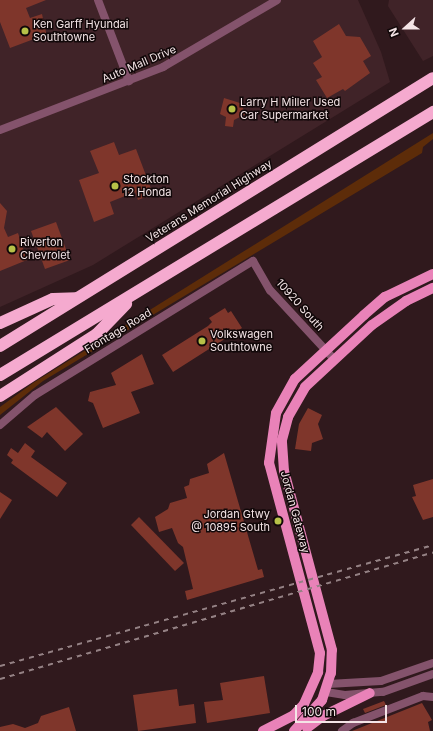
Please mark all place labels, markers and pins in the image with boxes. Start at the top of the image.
place label: Ken Garff Hyundai Southtowne [33,18,128,44]
marker: Ken Garff Hyundai Southtowne [20,26,30,36]
place label: Larry H Miller Used Car Supermarket [240,96,340,122]
marker: Larry H Miller Used Car Supermarket [227,104,237,114]
place label: Stockton 12 Honda [123,173,171,199]
marker: Stockton 12 Honda [110,181,120,191]
place label: Riverton Chevrolet [20,236,70,262]
marker: Riverton Chevrolet [7,244,17,254]
place label: Volkswagen Southtowne [210,328,273,354]
marker: Volkswagen Southtowne [197,336,207,346]
place label: Jordan Gtwy @ 10895 South [191,508,270,534]
marker: Jordan Gtwy @ 10895 South [273,516,283,526]

